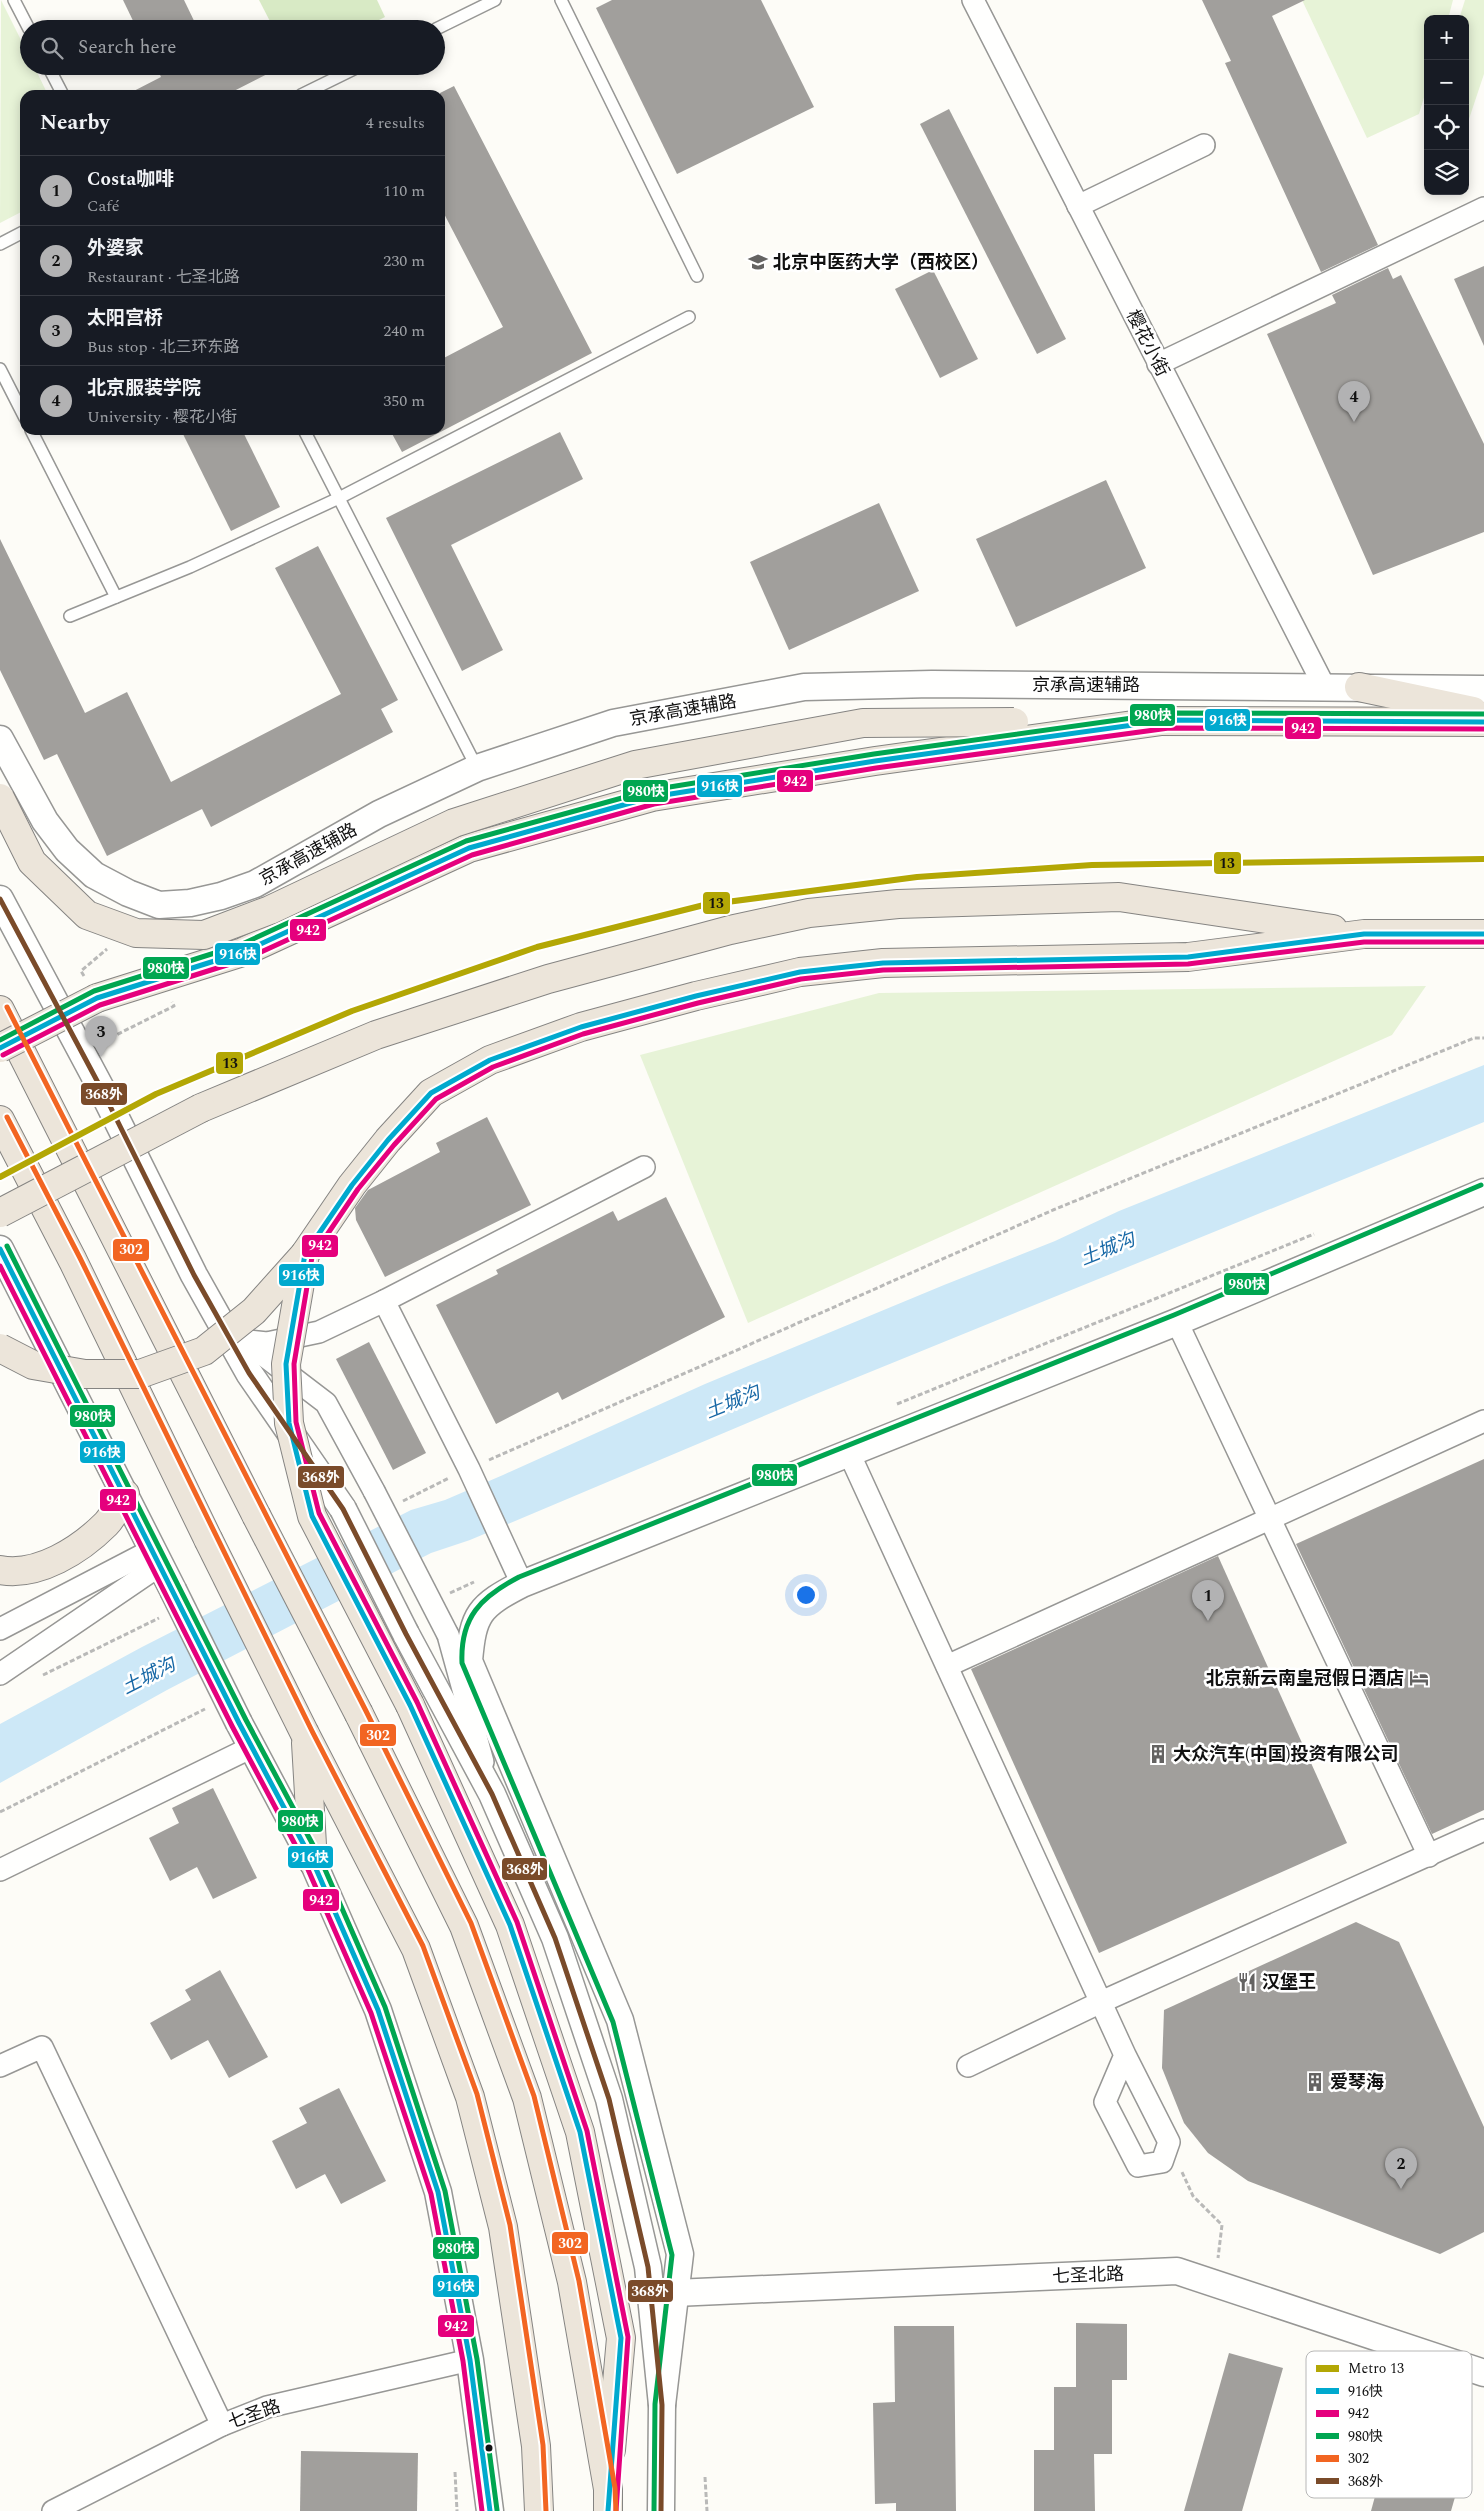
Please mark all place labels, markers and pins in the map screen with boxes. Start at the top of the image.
place label: 北京中医药大学（西校区） [773,249,989,276]
school or university icon: 北京中医药大学（西校区） [747,251,769,273]
pin: 4 [1338,381,1370,422]
pin: 3 [85,1016,117,1057]
pin: 1 [1192,1580,1224,1621]
place label: 北京新云南皇冠假日酒店 [1206,1665,1404,1692]
hotel icon: 北京新云南皇冠假日酒店 [1408,1667,1430,1689]
place label: 大众汽车(中国)投资有限公司 [1173,1741,1398,1768]
building icon: 大众汽车(中国)投资有限公司 [1147,1743,1169,1765]
place label: 汉堡王 [1262,1969,1316,1996]
restaurant icon: 汉堡王 [1236,1971,1258,1993]
place label: 爱琴海 [1330,2069,1384,2096]
building icon: 爱琴海 [1304,2071,1326,2093]
pin: 2 [1385,2148,1417,2189]
unlabelled marker [484,2443,494,2453]

